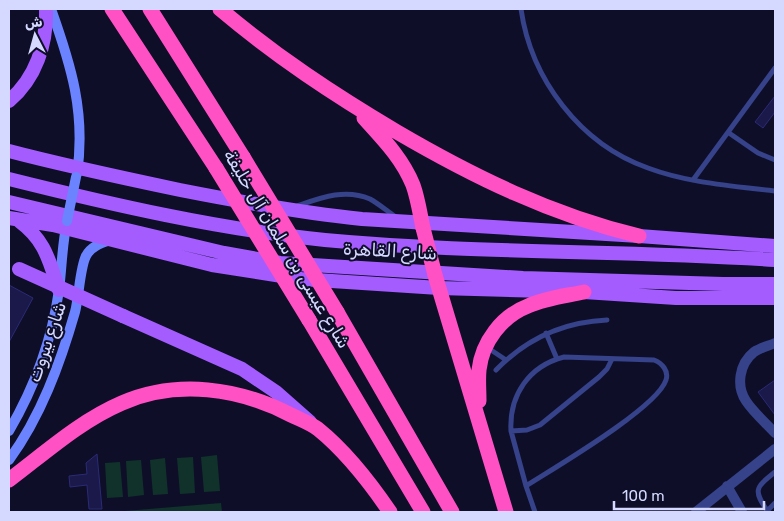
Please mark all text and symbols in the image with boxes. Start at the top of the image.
north arrow [10,10,60,60]
text: ش [24,13,44,32]
street label: شارع عيسى بن سلمان آل خليفة [218,146,355,353]
street label: شارع القاهرة [342,238,438,265]
street label: شارع بيروت [23,299,72,385]
scale bar [614,478,764,510]
text: 100 m [622,487,664,505]

